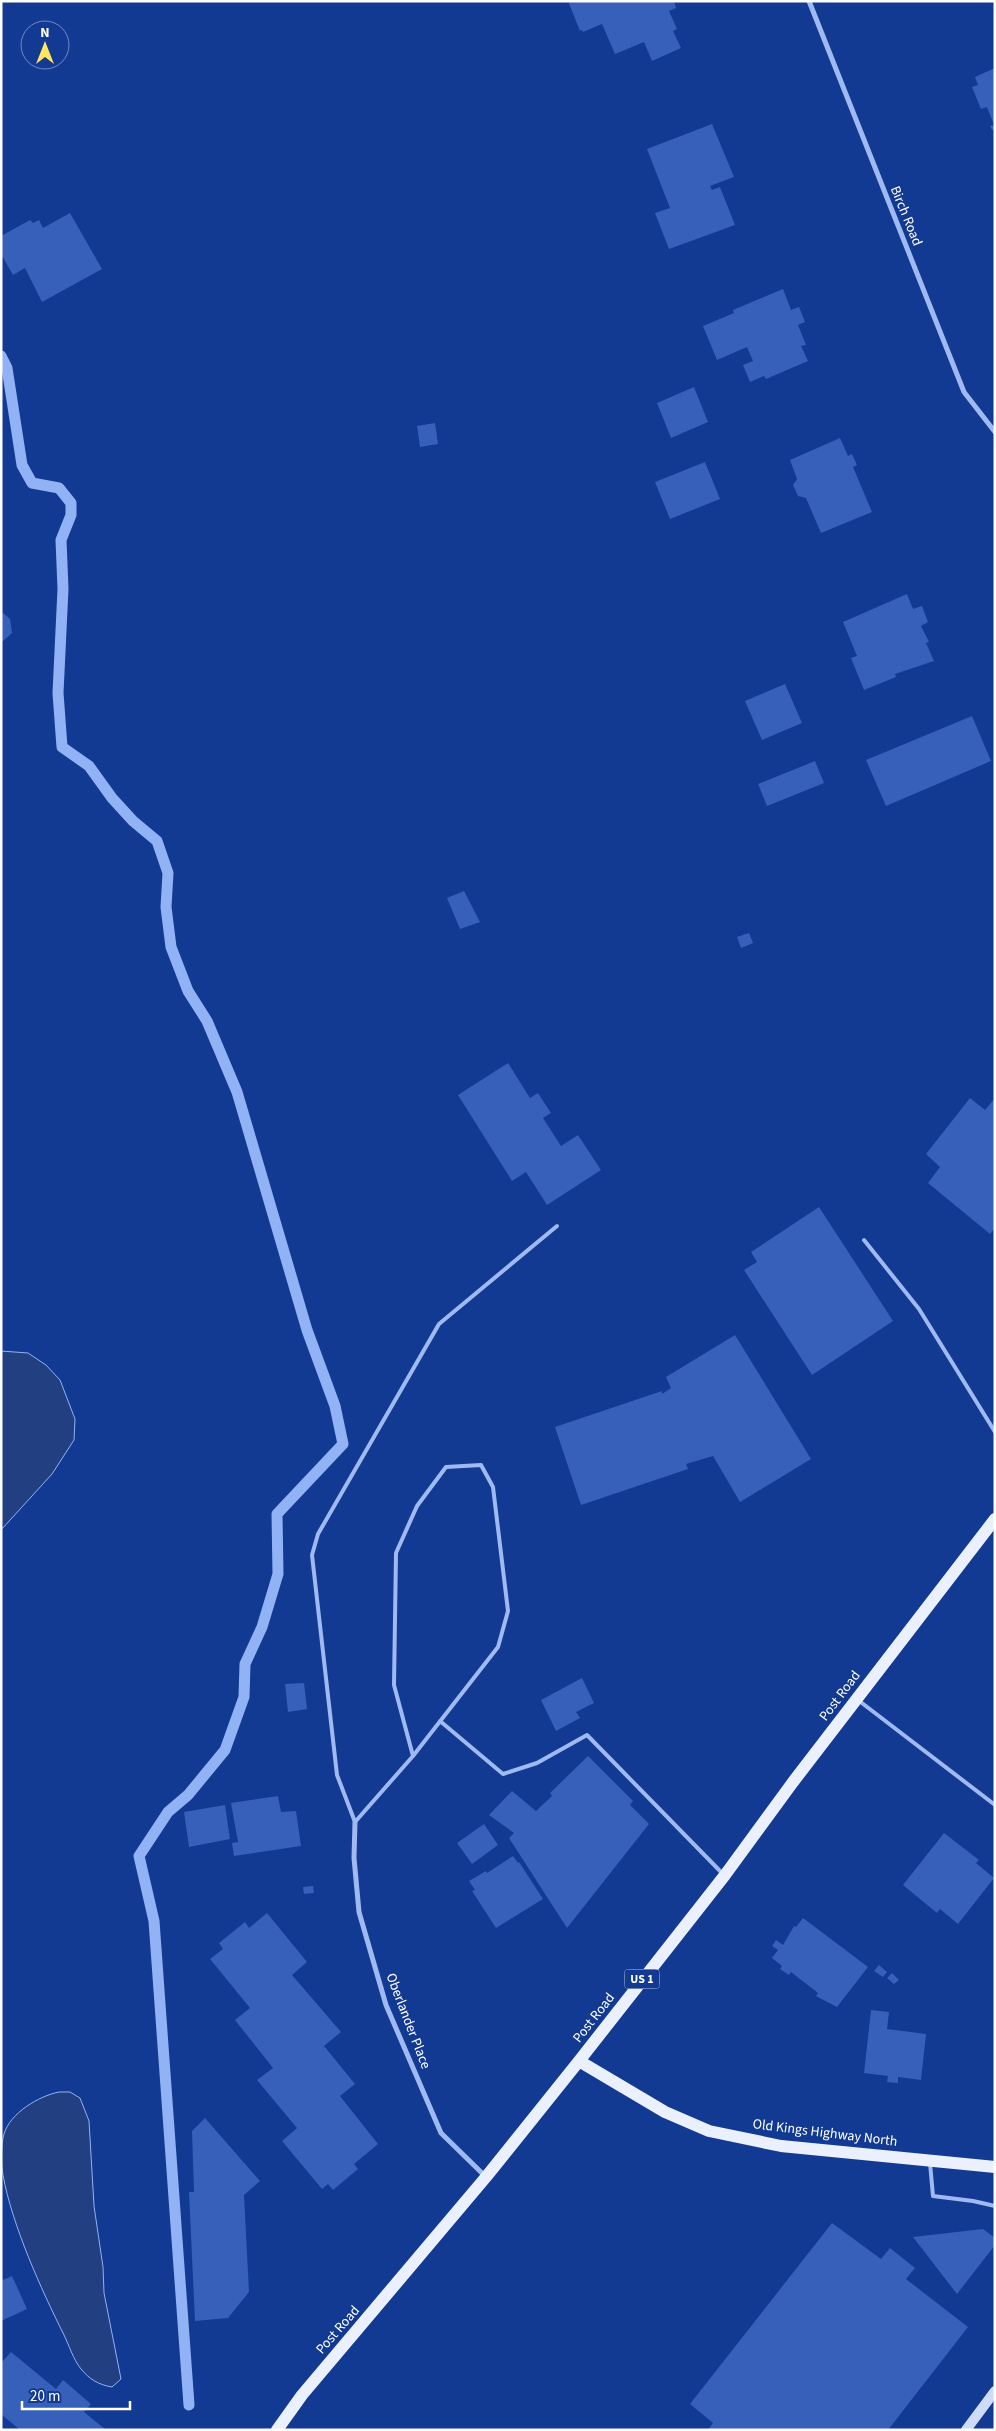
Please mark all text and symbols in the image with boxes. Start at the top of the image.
north arrow [20,20,70,70]
text: N [40,23,50,43]
street label: Birch Road [885,183,927,249]
street label: Post Road [814,1667,866,1725]
street label: Oberlander Place [381,1970,435,2072]
road number: US 1 [624,1970,660,1988]
street label: Post Road [568,1989,620,2047]
street label: Old Kings Highway North [751,2114,899,2152]
street label: Post Road [311,2301,365,2359]
scale bar [22,2378,130,2410]
text: 20 m [30,2386,60,2407]

